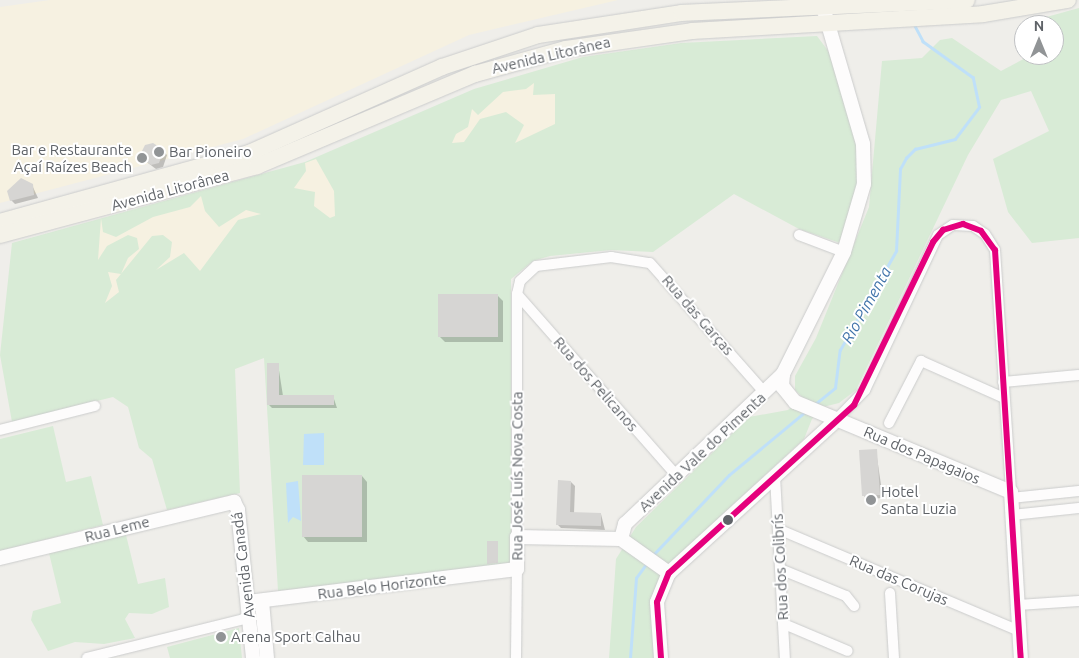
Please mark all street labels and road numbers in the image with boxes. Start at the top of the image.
street label: Avenida Litorânea [490,33,612,77]
street label: Avenida Litorânea [109,166,231,214]
street label: Rua das Garças [658,271,738,359]
street label: Rua dos Pelicanos [550,333,642,435]
street label: Avenida Vale do Pimenta [635,389,769,515]
street label: Rua José Luís Nova Costa [508,391,526,561]
street label: Rua dos Papagaios [861,422,983,488]
street label: Avenida Canadá [228,511,258,619]
street label: Rua Leme [83,512,151,546]
street label: Rua dos Colibrís [768,513,792,621]
street label: Rua das Corujas [847,551,951,609]
street label: Rua Belo Horizonte [316,569,448,603]

